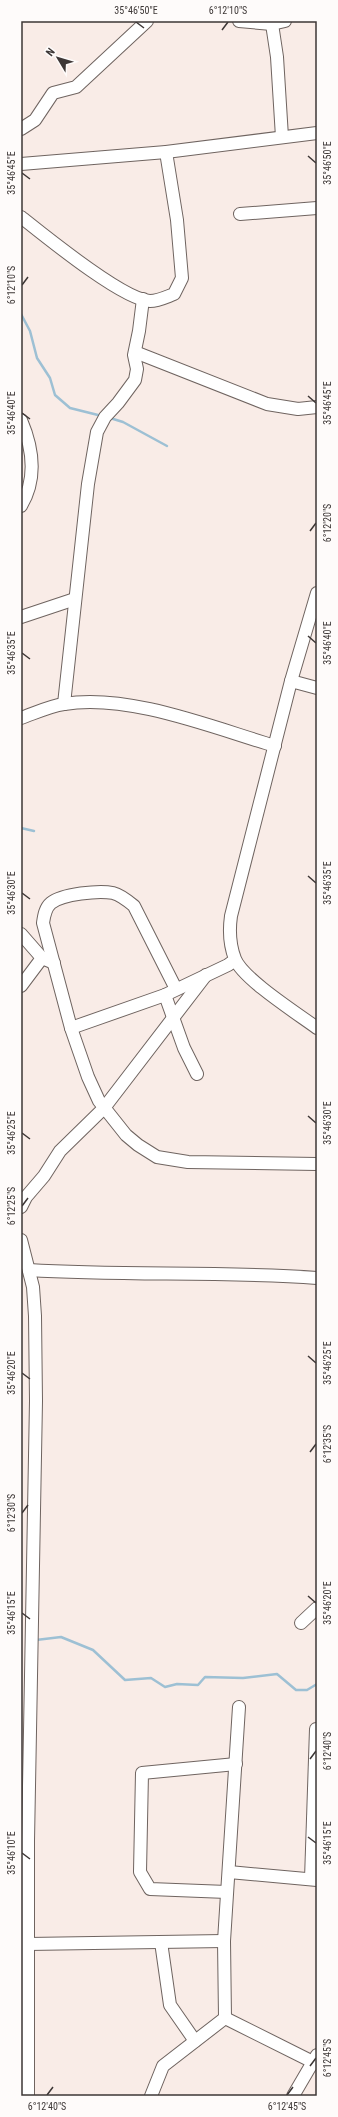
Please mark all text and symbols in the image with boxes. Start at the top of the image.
text: 35°46'50"E [114,5,158,16]
text: 6°12'10"S [209,5,247,16]
north arrow [38,38,78,78]
text: N [43,45,58,59]
text: 35°46'50"E [322,141,333,185]
text: 35°46'45"E [6,151,17,195]
text: 6°12'10"S [6,266,17,304]
text: 35°46'45"E [322,381,333,425]
text: 35°46'40"E [6,391,17,435]
text: 6°12'20"S [322,504,333,542]
text: 35°46'40"E [322,621,333,665]
text: 35°46'35"E [6,631,17,675]
text: 35°46'35"E [322,861,333,905]
text: 35°46'30"E [6,871,17,915]
text: 35°46'30"E [322,1101,333,1145]
text: 35°46'25"E [6,1111,17,1155]
text: 6°12'25"S [6,1187,17,1225]
text: 35°46'25"E [322,1341,333,1385]
text: 35°46'20"E [6,1351,17,1395]
text: 6°12'35"S [322,1425,333,1463]
text: 6°12'30"S [6,1494,17,1532]
text: 35°46'20"E [322,1581,333,1625]
text: 35°46'15"E [6,1591,17,1635]
text: 6°12'40"S [322,1732,333,1770]
text: 35°46'15"E [322,1821,333,1865]
text: 35°46'10"E [6,1831,17,1875]
text: 6°12'45"S [322,2039,333,2077]
text: 6°12'40"S [28,2101,66,2112]
text: 6°12'45"S [268,2101,306,2112]

